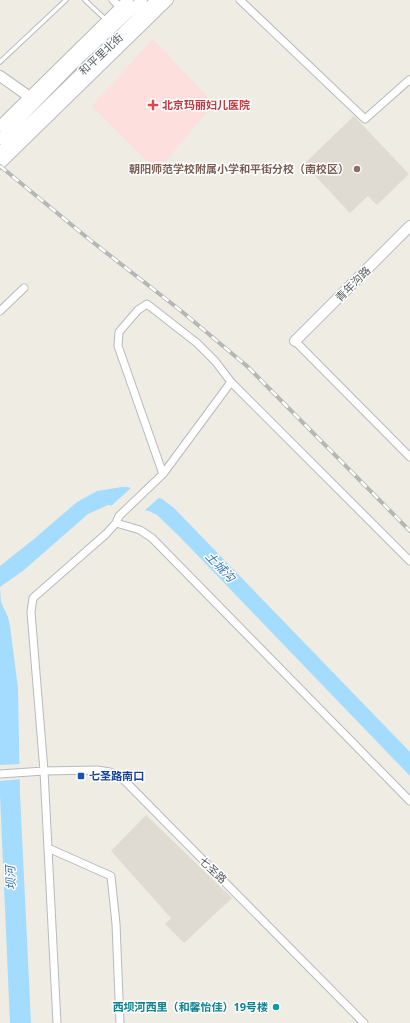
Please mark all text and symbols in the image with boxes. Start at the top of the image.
street label: 和平里北街 [75,29,126,78]
place label: 北京玛丽妇儿医院 [162,97,250,112]
marker: 北京玛丽妇儿医院 [147,99,159,111]
place label: 朝阳师范学校附属小学和平街分校（南校区） [129,161,349,176]
marker: 朝阳师范学校附属小学和平街分校（南校区） [352,164,362,174]
street label: 青年沟路 [332,263,374,305]
water label: 土城沟 [202,548,240,587]
place label: 七圣路南口 [89,768,144,783]
marker: 七圣路南口 [76,771,86,781]
street label: 七圣路 [196,853,231,886]
water label: 坝河 [1,864,20,890]
place label: 西坝河西里（和馨怡佳）19号楼 [112,999,268,1014]
marker: 西坝河西里（和馨怡佳）19号楼 [271,1002,281,1012]

